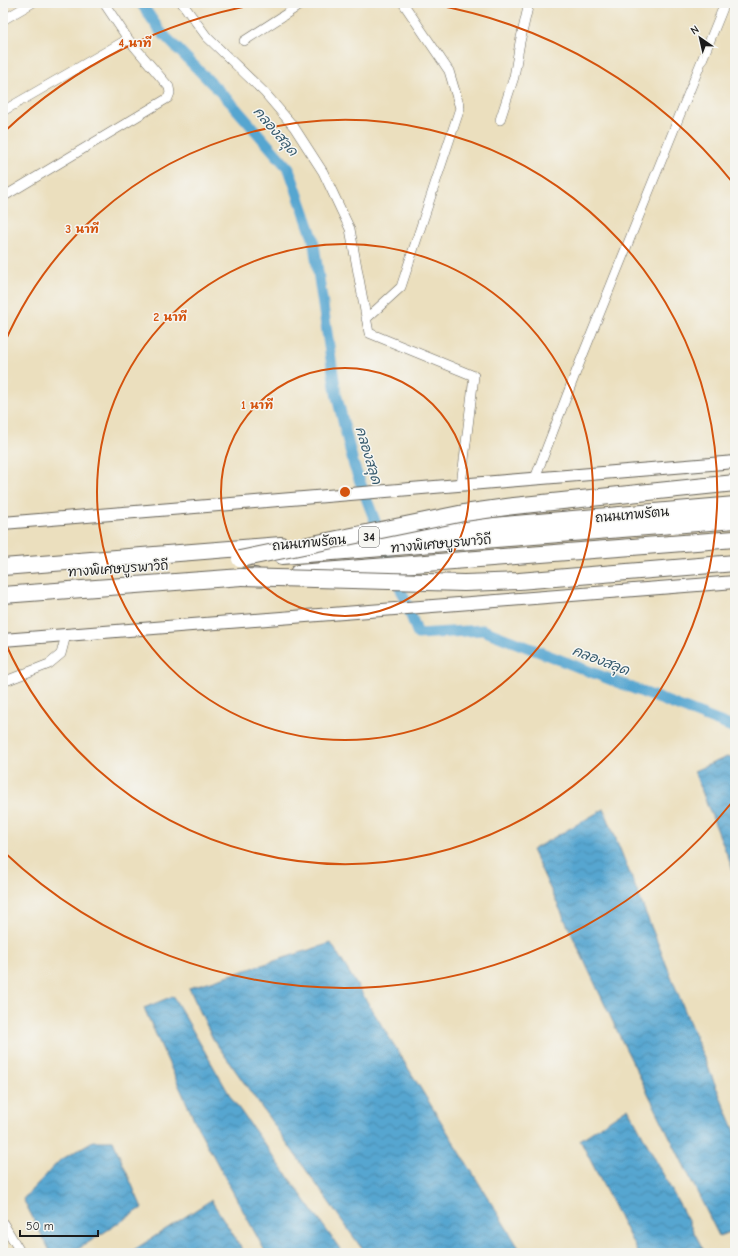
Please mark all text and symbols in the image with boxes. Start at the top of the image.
north arrow [680,18,720,58]
text: N [688,23,701,38]
text: 4 นาที [118,35,152,50]
water label: คลองสลุด [248,103,302,162]
text: 3 นาที [65,221,99,236]
text: 2 นาที [153,309,187,324]
text: 1 นาที [241,397,273,412]
water label: คลองสลุด [350,424,386,488]
centre of rings [338,485,352,499]
street label: ถนนเทพรัตน [594,504,670,525]
road number: 34 [359,527,379,547]
street label: ทางพิเศษบูรพาวิถี [390,531,492,557]
street label: ถนนเทพรัตน [271,532,347,553]
street label: ทางพิเศษบูรพาวิถี [67,556,169,581]
water label: คลองสลุด [569,642,633,681]
scale bar [20,1212,98,1238]
text: 50 m [26,1219,54,1233]

